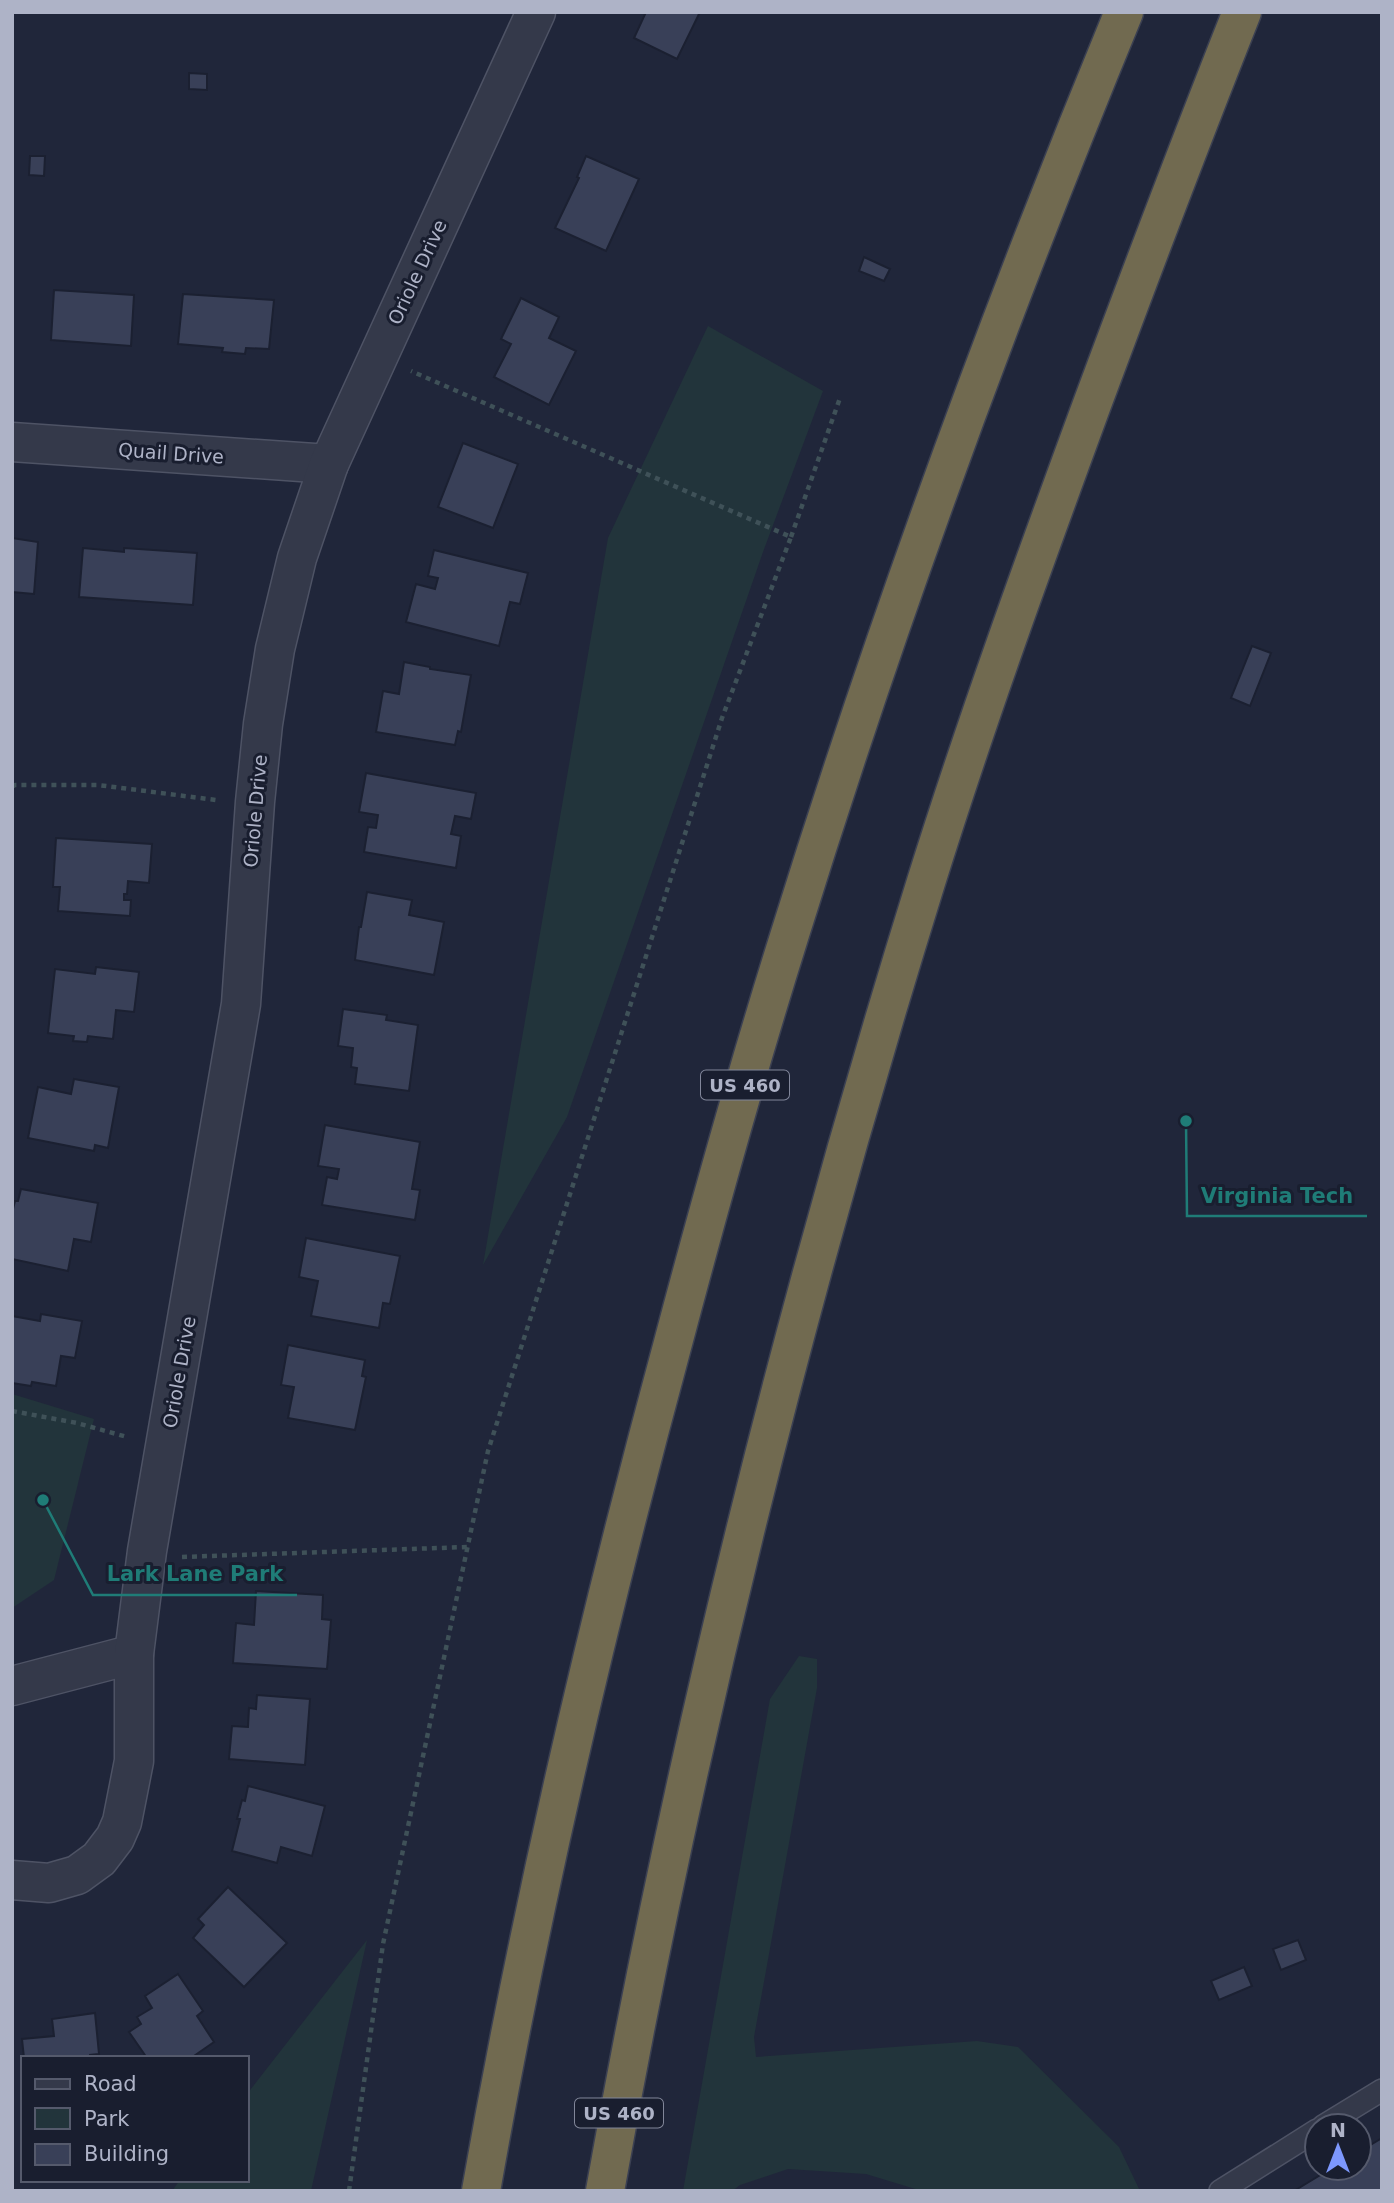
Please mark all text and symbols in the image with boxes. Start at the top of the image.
street label: Oriole Drive [383,216,451,328]
street label: Quail Drive [117,438,225,468]
street label: Oriole Drive [239,754,271,868]
road number: US 460 [701,1070,789,1100]
callout: Virginia Tech [1187,1174,1367,1216]
text: Virginia Tech [1201,1184,1353,1208]
street label: Oriole Drive [158,1314,200,1430]
callout: Lark Lane Park [93,1553,297,1595]
text: Lark Lane Park [107,1562,284,1586]
legend [21,2056,248,2182]
text: Road [84,2072,137,2096]
road number: US 460 [575,2098,663,2127]
text: Park [84,2107,130,2131]
north arrow [1303,2112,1373,2182]
text: N [1330,2119,1346,2141]
text: Building [84,2142,169,2166]

